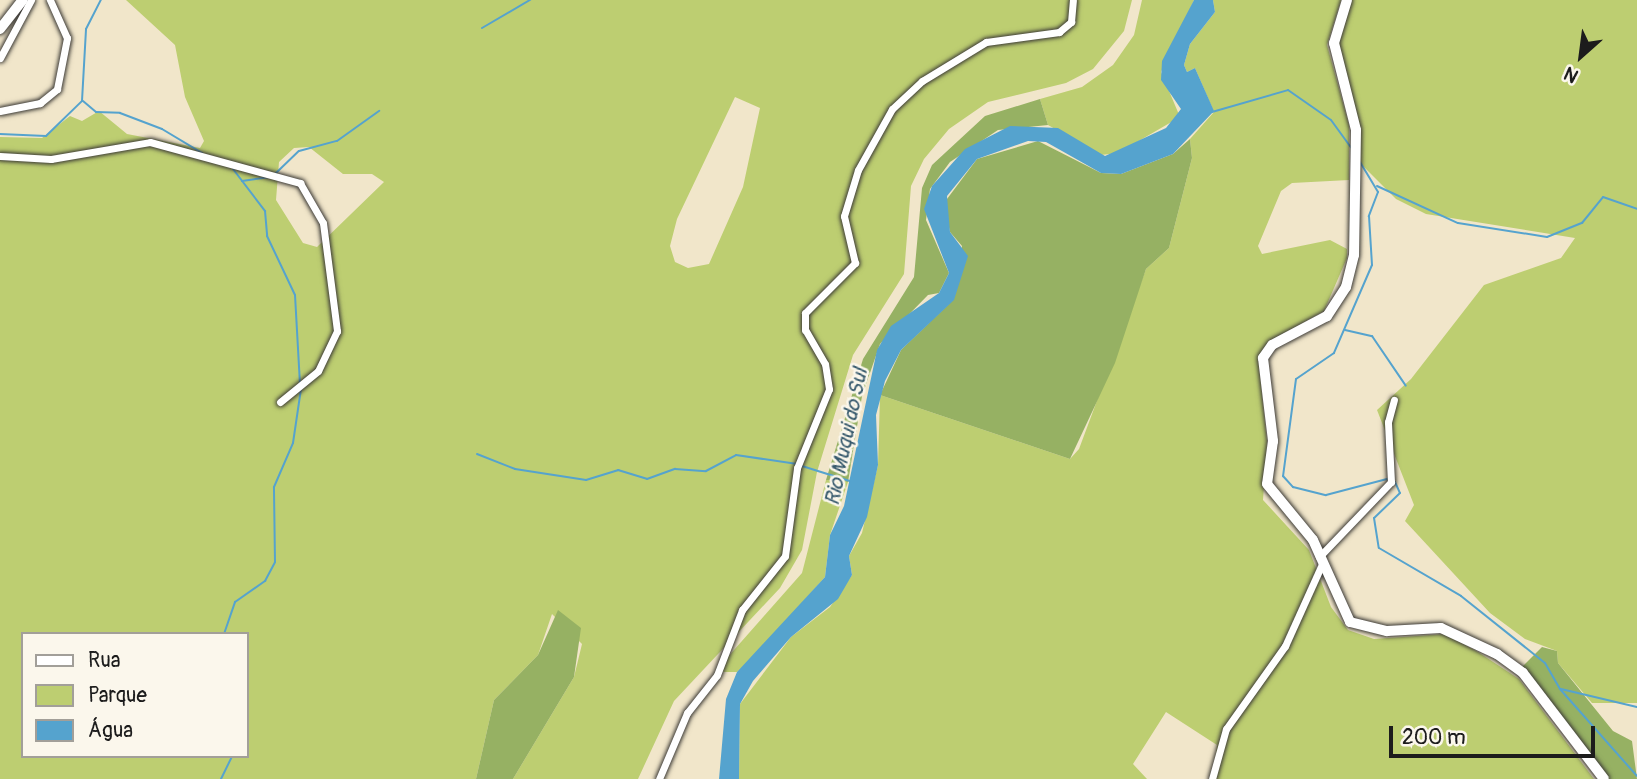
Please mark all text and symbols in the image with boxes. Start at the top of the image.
north arrow [1546,21,1616,91]
text: N [1560,61,1582,88]
water label: Rio Muqui do Sul [820,366,874,508]
legend [21,632,248,758]
text: Rua [88,647,121,674]
text: Parque [88,682,147,709]
scale bar [1392,712,1598,756]
text: Água [88,717,133,744]
text: 200 m [1402,724,1466,751]

